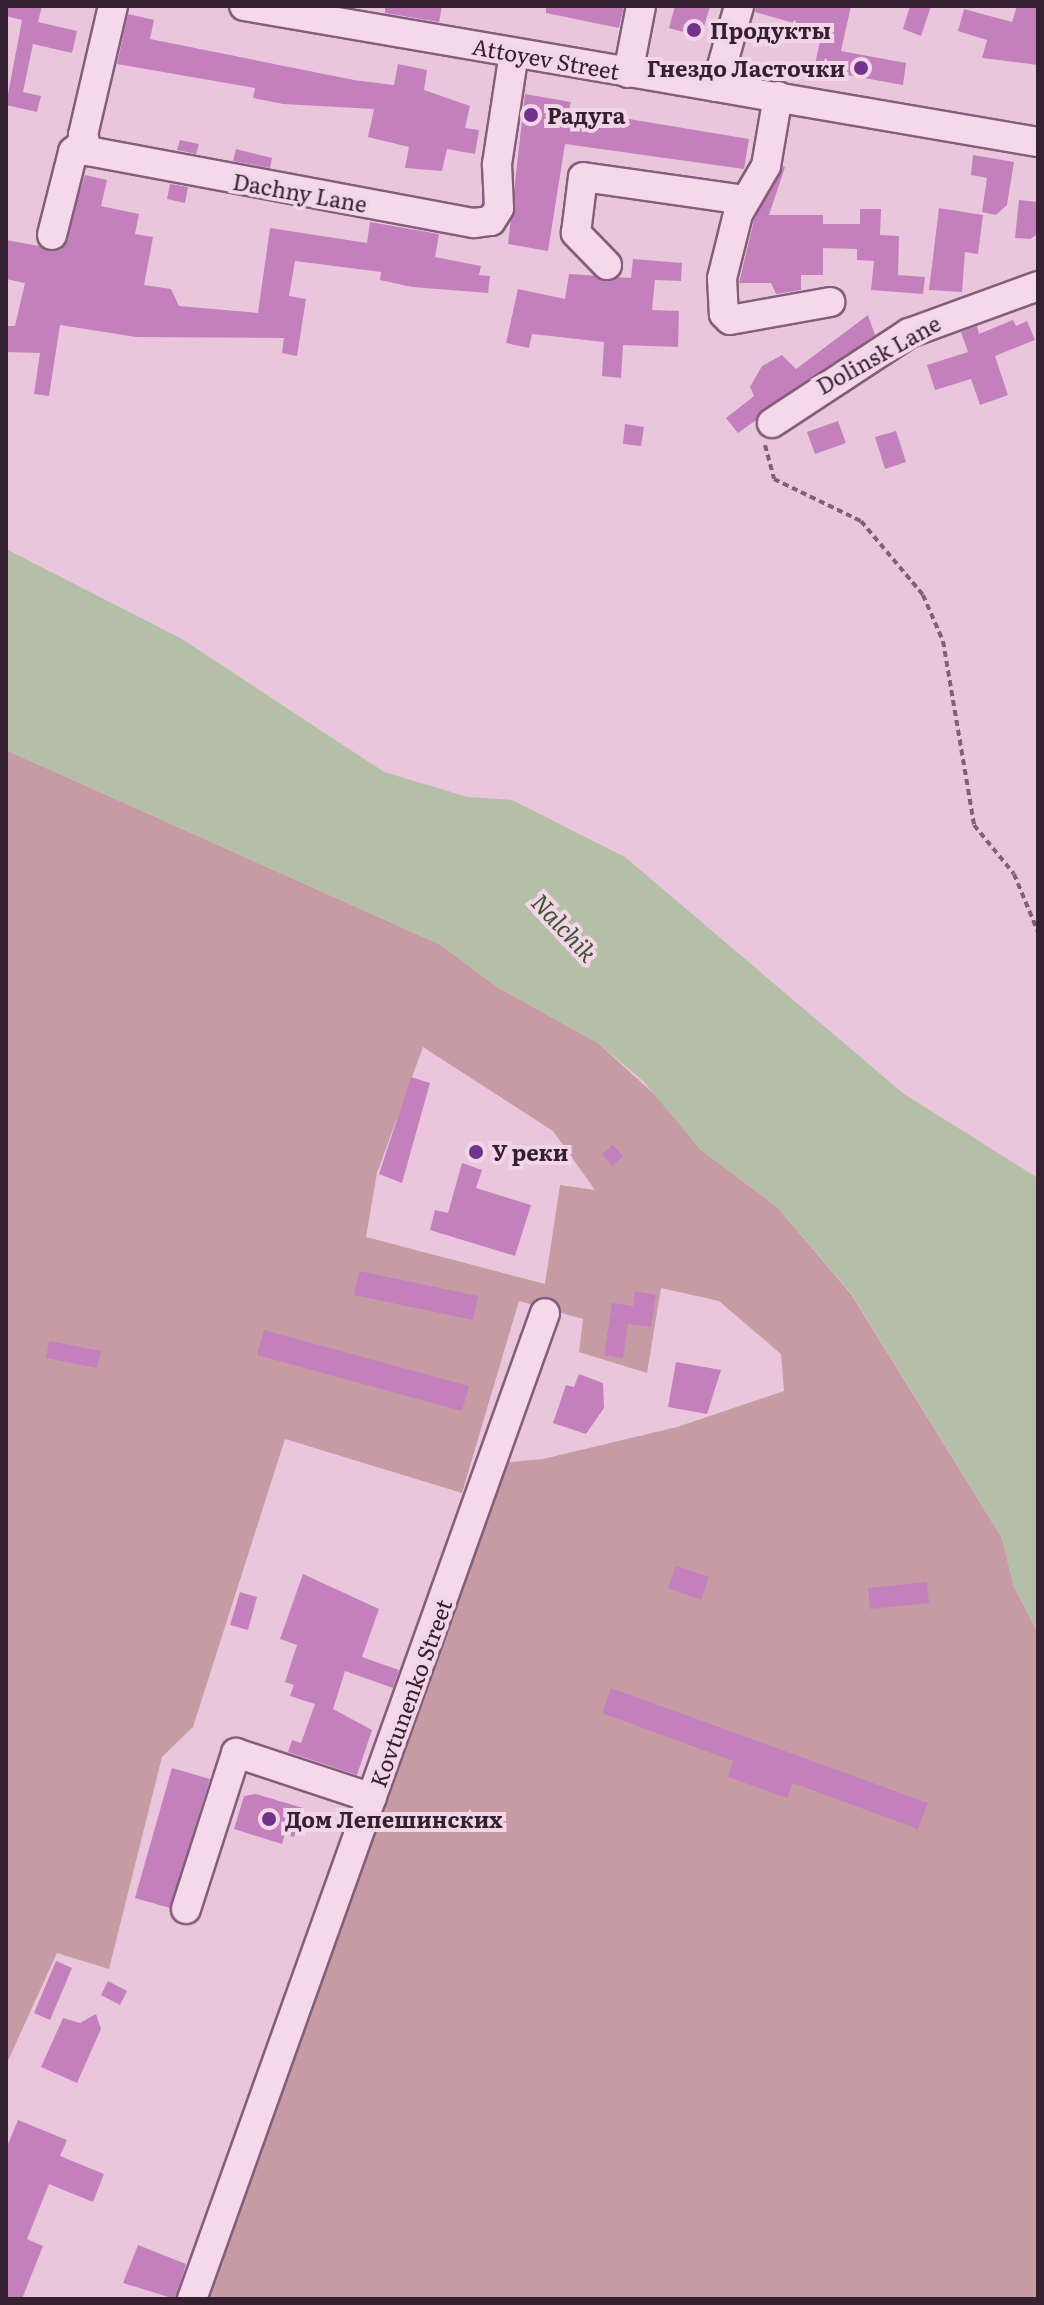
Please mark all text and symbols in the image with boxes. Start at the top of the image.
place label: Продукты [710,17,831,43]
marker: Продукты [685,21,703,39]
street label: Attoyev Street [470,32,622,84]
place label: Гнездо Ласточки [647,55,845,81]
marker: Гнездо Ласточки [852,59,870,77]
place label: Радуга [547,102,625,128]
marker: Радуга [522,106,540,124]
street label: Dachny Lane [231,167,369,217]
street label: Dolinsk Lane [811,309,945,399]
water label: Nalchik [526,887,604,967]
place label: У реки [492,1139,568,1165]
marker: У реки [467,1143,485,1161]
street label: Kovtunenko Street [364,1595,456,1791]
place label: Дом Лепешинских [285,1806,503,1832]
marker: Дом Лепешинских [260,1810,278,1828]

